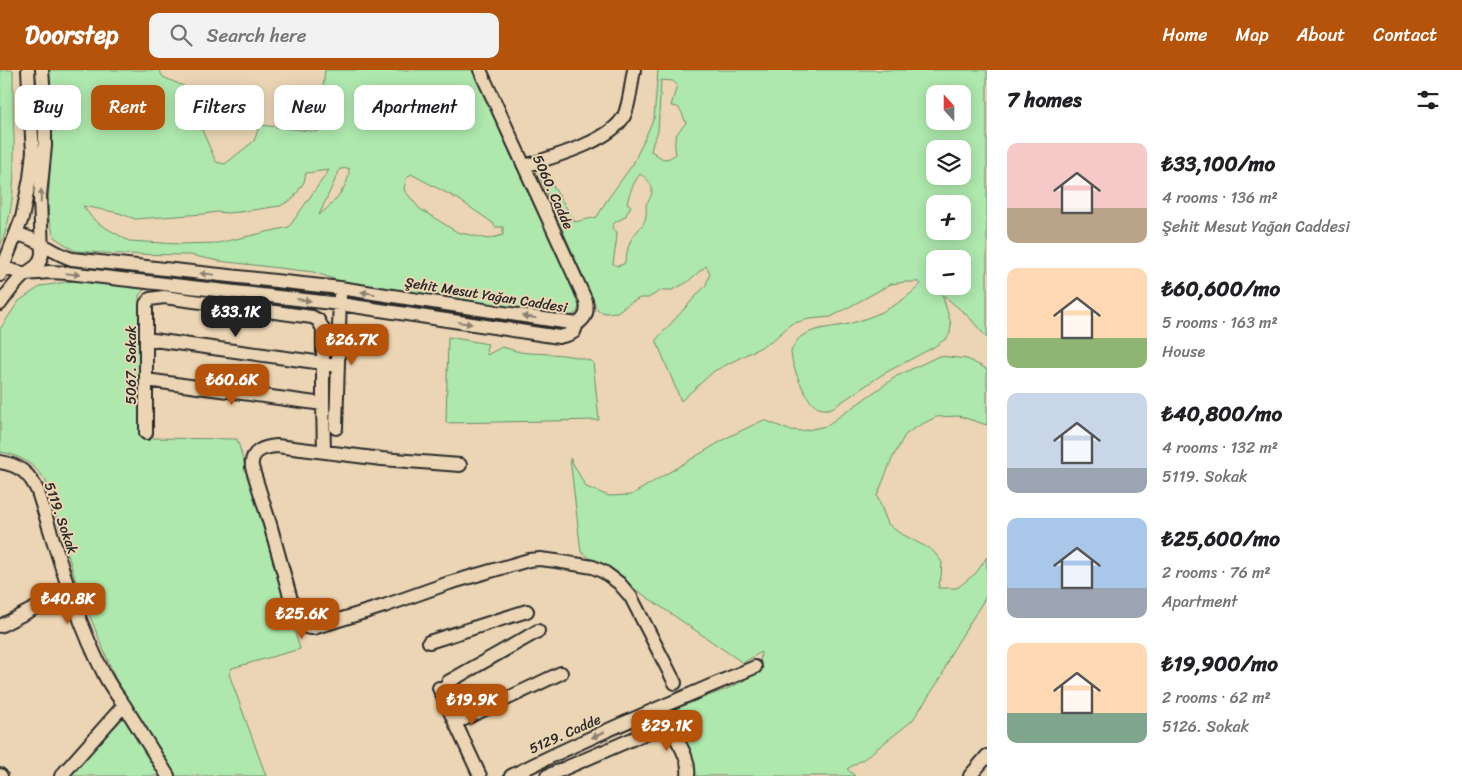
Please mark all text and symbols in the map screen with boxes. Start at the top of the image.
search box [149,13,499,58]
text: Doorstep [25,14,119,56]
text: Search here [207,19,307,52]
text: Home [1163,19,1208,51]
text: Map [1236,19,1269,51]
text: About [1297,19,1345,51]
text: Contact [1373,19,1437,51]
icon: search [167,21,195,49]
text: 7 homes [1007,81,1082,119]
chip: Buy [15,85,81,130]
chip: Rent [91,85,165,130]
chip: Filters [175,85,264,130]
chip: New [274,85,344,130]
chip: Apartment [354,85,475,130]
north arrow [926,85,971,130]
map controls [926,85,971,295]
icon: filters [1414,86,1442,114]
button: layers [926,140,971,185]
text: ₺33,100/mo [1162,145,1275,183]
street label: 5060. Cadde [525,150,581,234]
icon: home [1047,163,1107,223]
text: 4 rooms · 136 m² [1162,183,1278,212]
one-way arrow [37,188,45,204]
button: + [926,195,971,240]
text: Şehit Mesut Yağan Caddesi [1162,212,1350,241]
button: − [926,250,971,295]
one-way arrow [65,270,81,278]
one-way arrow [199,270,215,278]
street label: Şehit Mesut Yağan Caddesi [403,270,570,320]
text: ₺60,600/mo [1162,270,1280,308]
one-way arrow [360,288,376,296]
icon: home [1047,288,1107,348]
pin: ₺33.1K [195,296,277,338]
one-way arrow [296,296,312,304]
text: ₺33.1K [212,297,260,326]
text: 5 rooms · 163 m² [1162,308,1278,337]
one-way arrow [521,312,537,320]
one-way arrow [457,319,473,327]
pin: ₺26.7K [311,324,393,366]
street label: 5067. Sokak [119,325,144,405]
text: ₺26.7K [327,325,377,354]
text: House [1162,337,1205,366]
pin: ₺60.6K [191,364,273,406]
text: ₺60.6K [206,365,258,394]
text: ₺40,800/mo [1162,395,1282,433]
icon: home [1047,413,1107,473]
text: 4 rooms · 132 m² [1162,433,1278,462]
text: 5119. Sokak [1162,462,1248,491]
street label: 5119. Sokak [37,479,85,558]
text: ₺25,600/mo [1162,520,1280,558]
icon: home [1047,538,1107,598]
text: 2 rooms · 76 m² [1162,558,1271,587]
pin: ₺40.8K [27,582,109,625]
text: ₺40.8K [41,584,95,613]
text: Apartment [1162,587,1238,616]
pin: ₺25.6K [261,598,343,640]
text: ₺25.6K [276,599,328,628]
text: ₺19,900/mo [1162,645,1278,683]
icon: home [1047,663,1107,723]
text: 2 rooms · 62 m² [1162,683,1271,712]
pin: ₺19.9K [431,684,513,726]
text: ₺19.9K [447,685,497,714]
street label: 5129. Cadde [525,707,605,761]
pin: ₺29.1K [626,710,708,752]
text: ₺29.1K [642,711,692,740]
text: 5126. Sokak [1162,712,1249,741]
one-way arrow [591,732,605,740]

